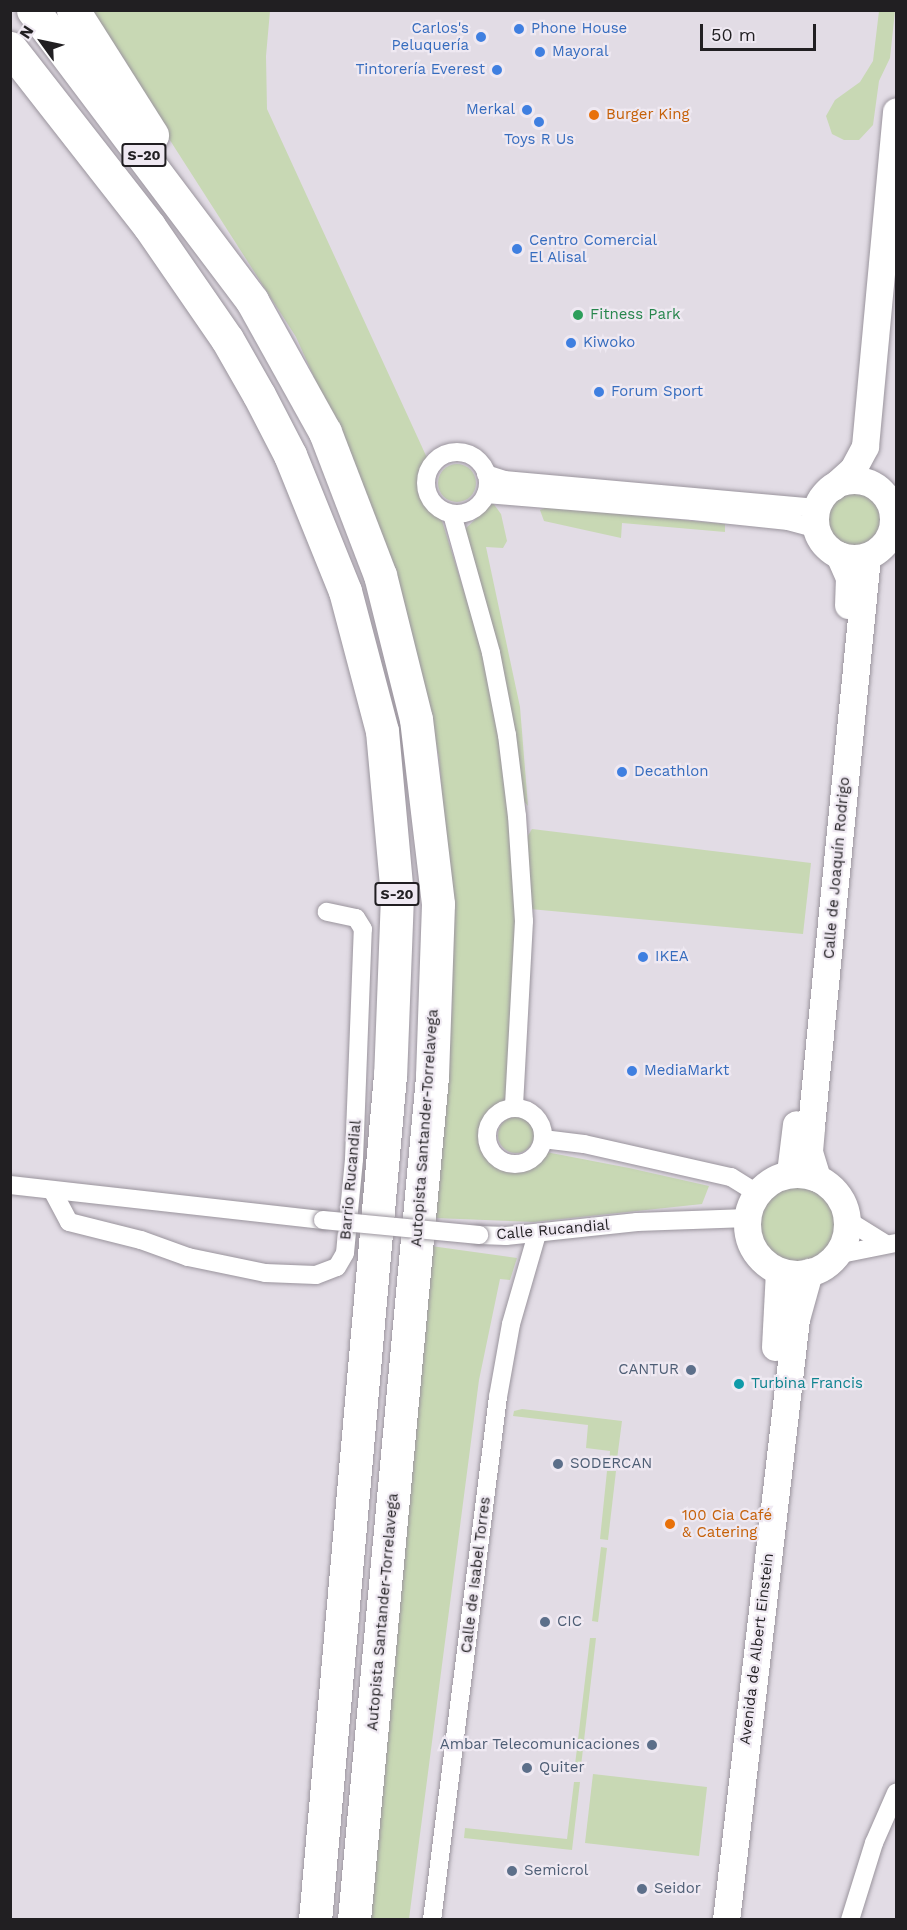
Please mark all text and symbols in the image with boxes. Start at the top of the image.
north arrow [12,12,72,72]
scale bar [703,12,818,50]
place label: Carlos's Peluquería [392,19,469,54]
place label: Phone House [531,20,627,38]
text: N [15,22,38,42]
marker: Phone House [512,22,526,36]
text: 50 m [711,24,756,45]
marker: Carlos's Peluquería [474,30,488,44]
place label: Mayoral [552,43,609,61]
marker: Mayoral [533,45,547,59]
place label: Tintorería Everest [355,61,485,79]
marker: Tintorería Everest [490,63,504,77]
place label: Merkal [466,101,515,119]
marker: Merkal [520,103,534,117]
place label: Burger King [606,106,690,124]
marker: Burger King [587,108,601,122]
marker: Toys R Us [532,115,546,129]
place label: Toys R Us [504,131,574,149]
road number: S-20 [120,144,168,166]
place label: Centro Comercial El Alisal [529,231,657,266]
marker: Centro Comercial El Alisal [510,242,524,256]
place label: Fitness Park [590,306,681,324]
marker: Fitness Park [571,308,585,322]
place label: Kiwoko [583,334,635,352]
marker: Kiwoko [564,336,578,350]
place label: Forum Sport [611,383,703,401]
marker: Forum Sport [592,385,606,399]
place label: Decathlon [634,763,709,781]
marker: Decathlon [615,765,629,779]
street label: Calle de Joaquín Rodrigo [820,776,854,960]
road number: S-20 [373,883,421,905]
place label: IKEA [655,948,689,966]
marker: IKEA [636,950,650,964]
street label: Autopista Santander-Torrelavega [408,1008,442,1248]
place label: MediaMarkt [644,1062,729,1080]
marker: MediaMarkt [625,1064,639,1078]
street label: Barrio Rucandial [337,1119,365,1241]
street label: Calle Rucandial [496,1216,610,1244]
place label: CANTUR [618,1361,679,1379]
marker: CANTUR [684,1363,698,1377]
place label: Turbina Francis [751,1375,863,1393]
marker: Turbina Francis [732,1377,746,1391]
place label: SODERCAN [570,1455,652,1473]
marker: SODERCAN [551,1457,565,1471]
street label: Autopista Santander-Torrelavega [364,1492,402,1732]
street label: Calle de Isabel Torres [457,1495,495,1655]
place label: 100 Cia Café & Catering [682,1506,773,1541]
marker: 100 Cia Café & Catering [663,1517,677,1531]
street label: Avenida de Albert Einstein [736,1552,778,1746]
place label: CIC [557,1613,582,1631]
marker: CIC [538,1615,552,1629]
place label: Ambar Telecomunicaciones [439,1736,640,1754]
marker: Ambar Telecomunicaciones [645,1738,659,1752]
place label: Quiter [539,1759,585,1777]
marker: Quiter [520,1761,534,1775]
place label: Semicrol [524,1862,588,1880]
marker: Semicrol [505,1864,519,1878]
place label: Seidor [654,1880,701,1898]
marker: Seidor [635,1882,649,1896]

